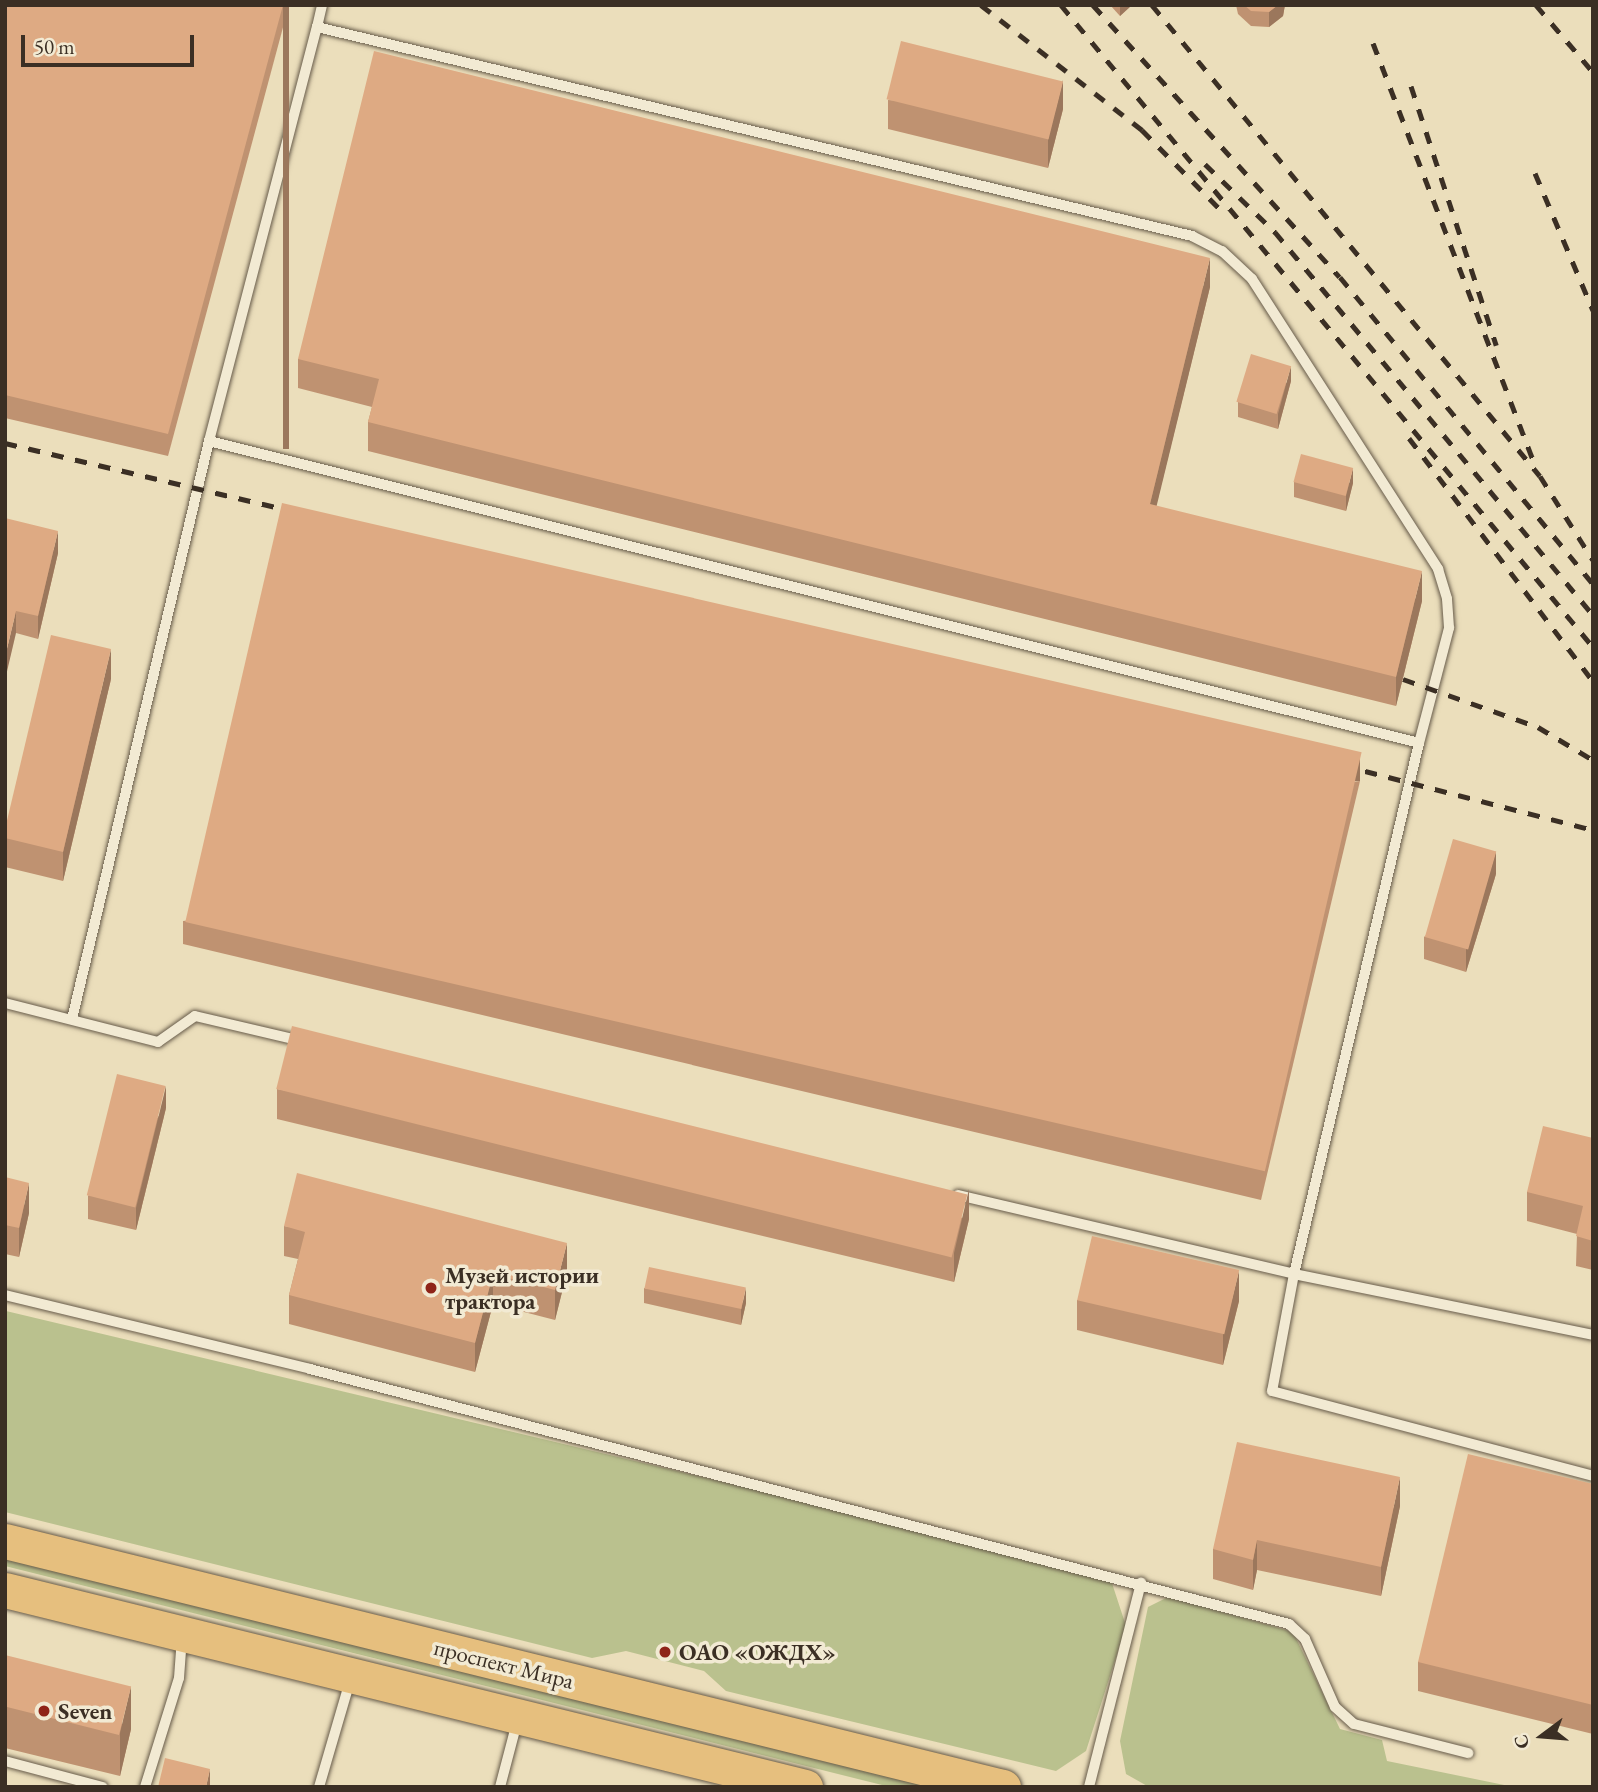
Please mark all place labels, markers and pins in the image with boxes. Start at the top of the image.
place label: Музей истории трактора [445,1261,599,1315]
marker: Музей истории трактора [423,1280,439,1296]
place label: ОАО «ОЖДХ» [679,1638,836,1666]
marker: ОАО «ОЖДХ» [657,1644,673,1660]
place label: Seven [58,1697,112,1725]
marker: Seven [36,1703,52,1719]

